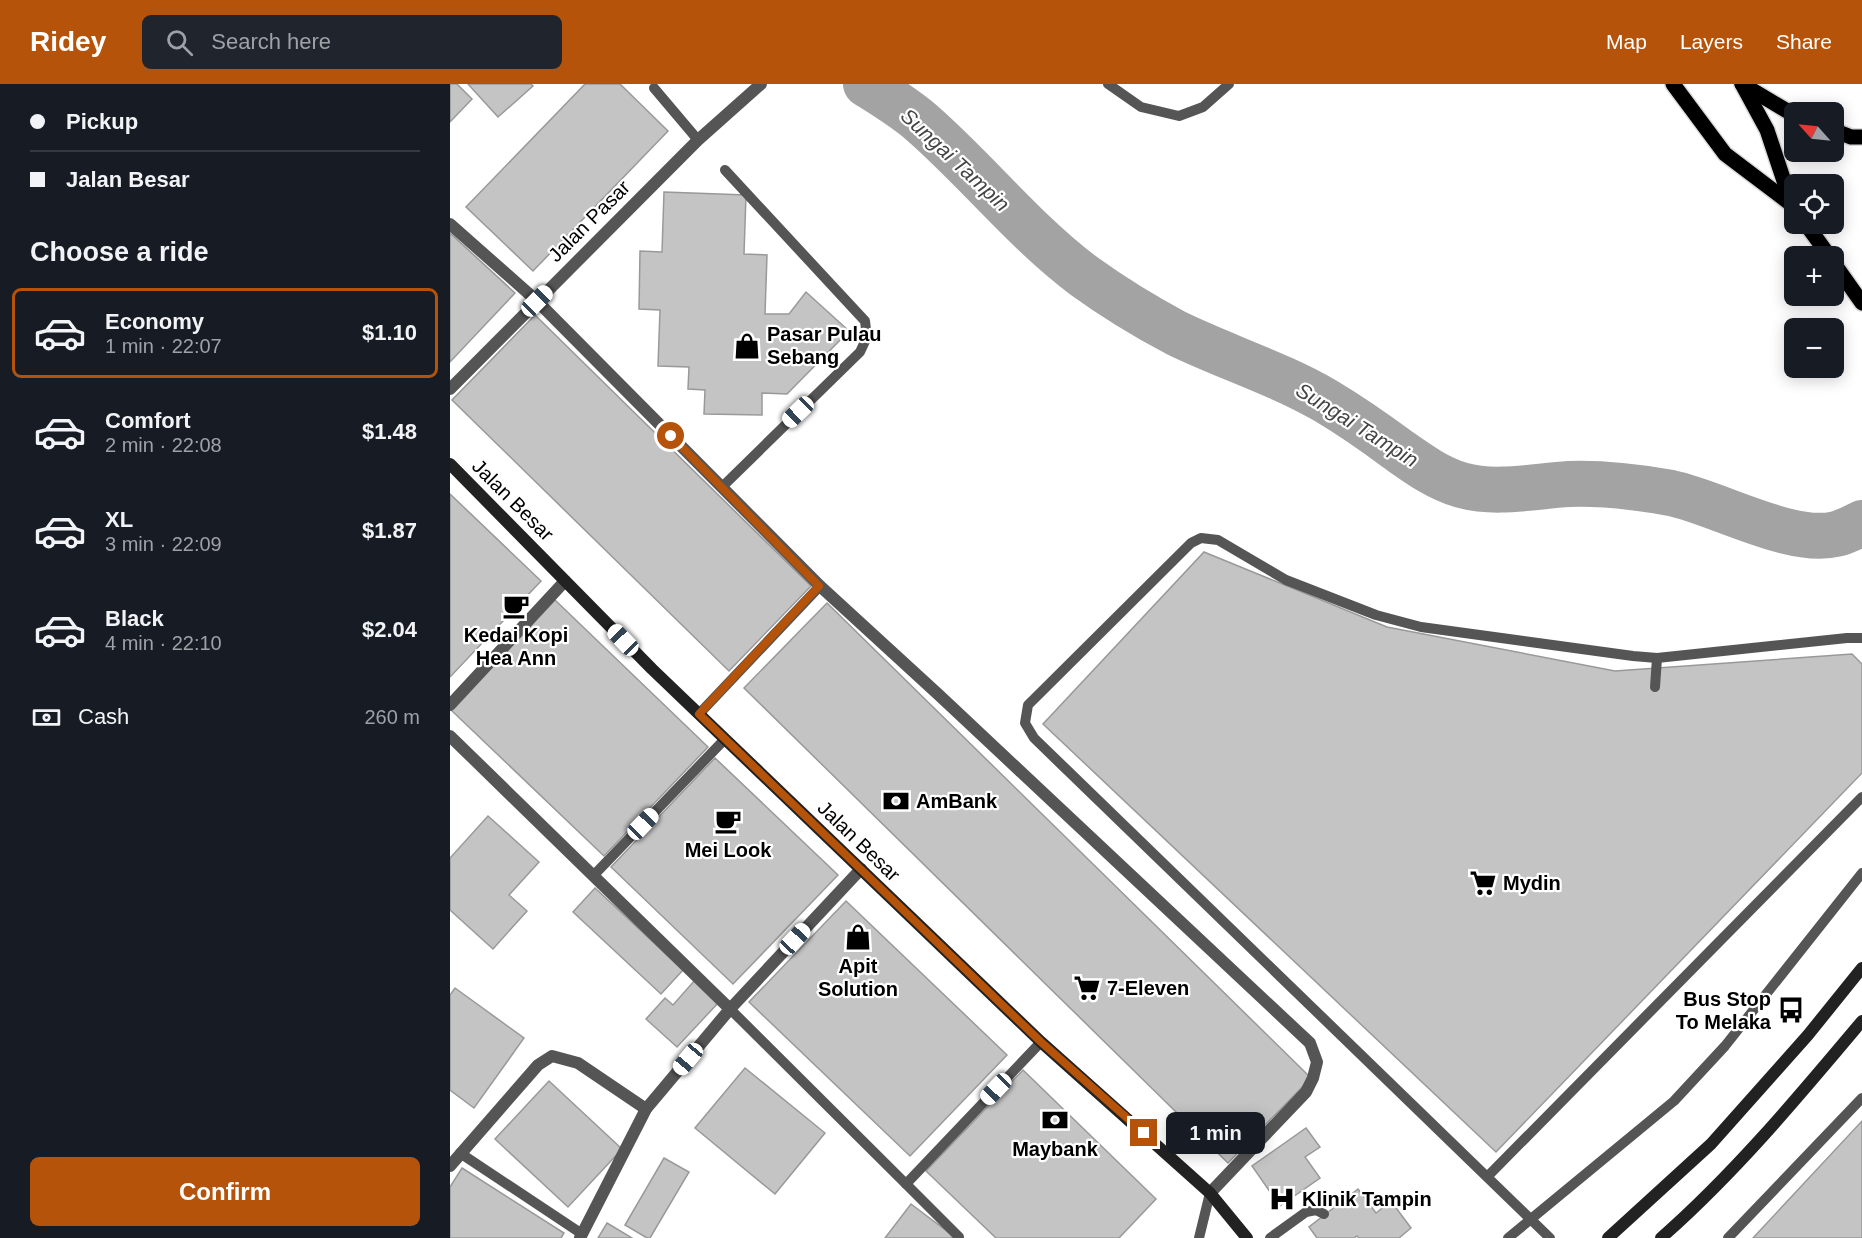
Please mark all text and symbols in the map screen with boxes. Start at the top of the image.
search box [142,15,562,69]
text: Ridey [30,26,106,57]
icon: search [163,26,196,59]
text: Search here [211,29,331,54]
text: Map [1606,30,1647,53]
text: Layers [1680,30,1743,53]
text: Share [1776,30,1832,53]
north arrow [1784,102,1844,162]
map controls [1784,102,1844,378]
water label: Sungai Tampin [897,104,1014,216]
text: Pickup [66,109,138,134]
text: Jalan Besar [66,167,190,192]
button: locate [1784,174,1844,234]
street label: Jalan Pasar [544,176,634,266]
text: Choose a ride [30,237,209,267]
button: + [1784,246,1844,306]
car [518,282,556,320]
icon: car [33,306,87,360]
text: Economy [105,309,204,334]
button: − [1784,318,1844,378]
text: $1.10 [362,320,417,345]
place label: Pasar Pulau Sebang [767,323,882,368]
shop icon: Pasar Pulau Sebang [732,331,762,361]
text: 1 min · 22:07 [105,335,222,357]
water label: Sungai Tampin [1292,378,1422,471]
car [779,393,817,431]
icon: car [33,405,87,459]
text: Comfort [105,408,191,433]
text: $1.48 [362,419,417,444]
route start [657,422,684,449]
text: 2 min · 22:08 [105,434,222,456]
street label: Jalan Besar [468,455,558,545]
icon: car [33,504,87,558]
text: XL [105,507,133,532]
text: $1.87 [362,518,417,543]
text: 3 min · 22:09 [105,533,222,555]
cafe icon: Kedai Kopi Hea Ann [501,591,531,621]
icon: car [33,603,87,657]
text: Black [105,606,164,631]
text: $2.04 [362,617,417,642]
car [604,621,642,659]
place label: Kedai Kopi Hea Ann [464,624,568,669]
text: 4 min · 22:10 [105,632,222,654]
icon: cash [30,701,63,734]
text: Cash [78,704,129,729]
text: 260 m [364,706,420,728]
bank icon: AmBank [881,786,911,816]
place label: AmBank [916,790,998,812]
street label: Jalan Besar [813,796,905,886]
car [624,805,662,843]
cafe icon: Mei Look [713,806,743,836]
place label: Mei Look [685,839,772,861]
supermarket icon: Mydin [1468,868,1498,898]
place label: Mydin [1503,872,1561,894]
car [776,920,814,958]
shop icon: Apit Solution [843,922,873,952]
place label: Apit Solution [818,955,898,1000]
supermarket icon: 7-Eleven [1072,973,1102,1003]
place label: 7-Eleven [1107,977,1189,999]
place label: Bus Stop To Melaka [1676,988,1772,1033]
bus stop icon: Bus Stop To Melaka [1776,995,1806,1025]
car [670,1039,706,1079]
car [977,1070,1015,1108]
bank icon: Maybank [1040,1105,1070,1135]
callout: 1 min [1165,1112,1264,1154]
route end [1130,1119,1157,1146]
text: 1 min [1189,1122,1242,1144]
place label: Maybank [1012,1138,1099,1160]
button: Confirm [30,1157,420,1226]
hospital icon: Klinik Tampin [1267,1184,1297,1214]
place label: Klinik Tampin [1302,1188,1432,1210]

